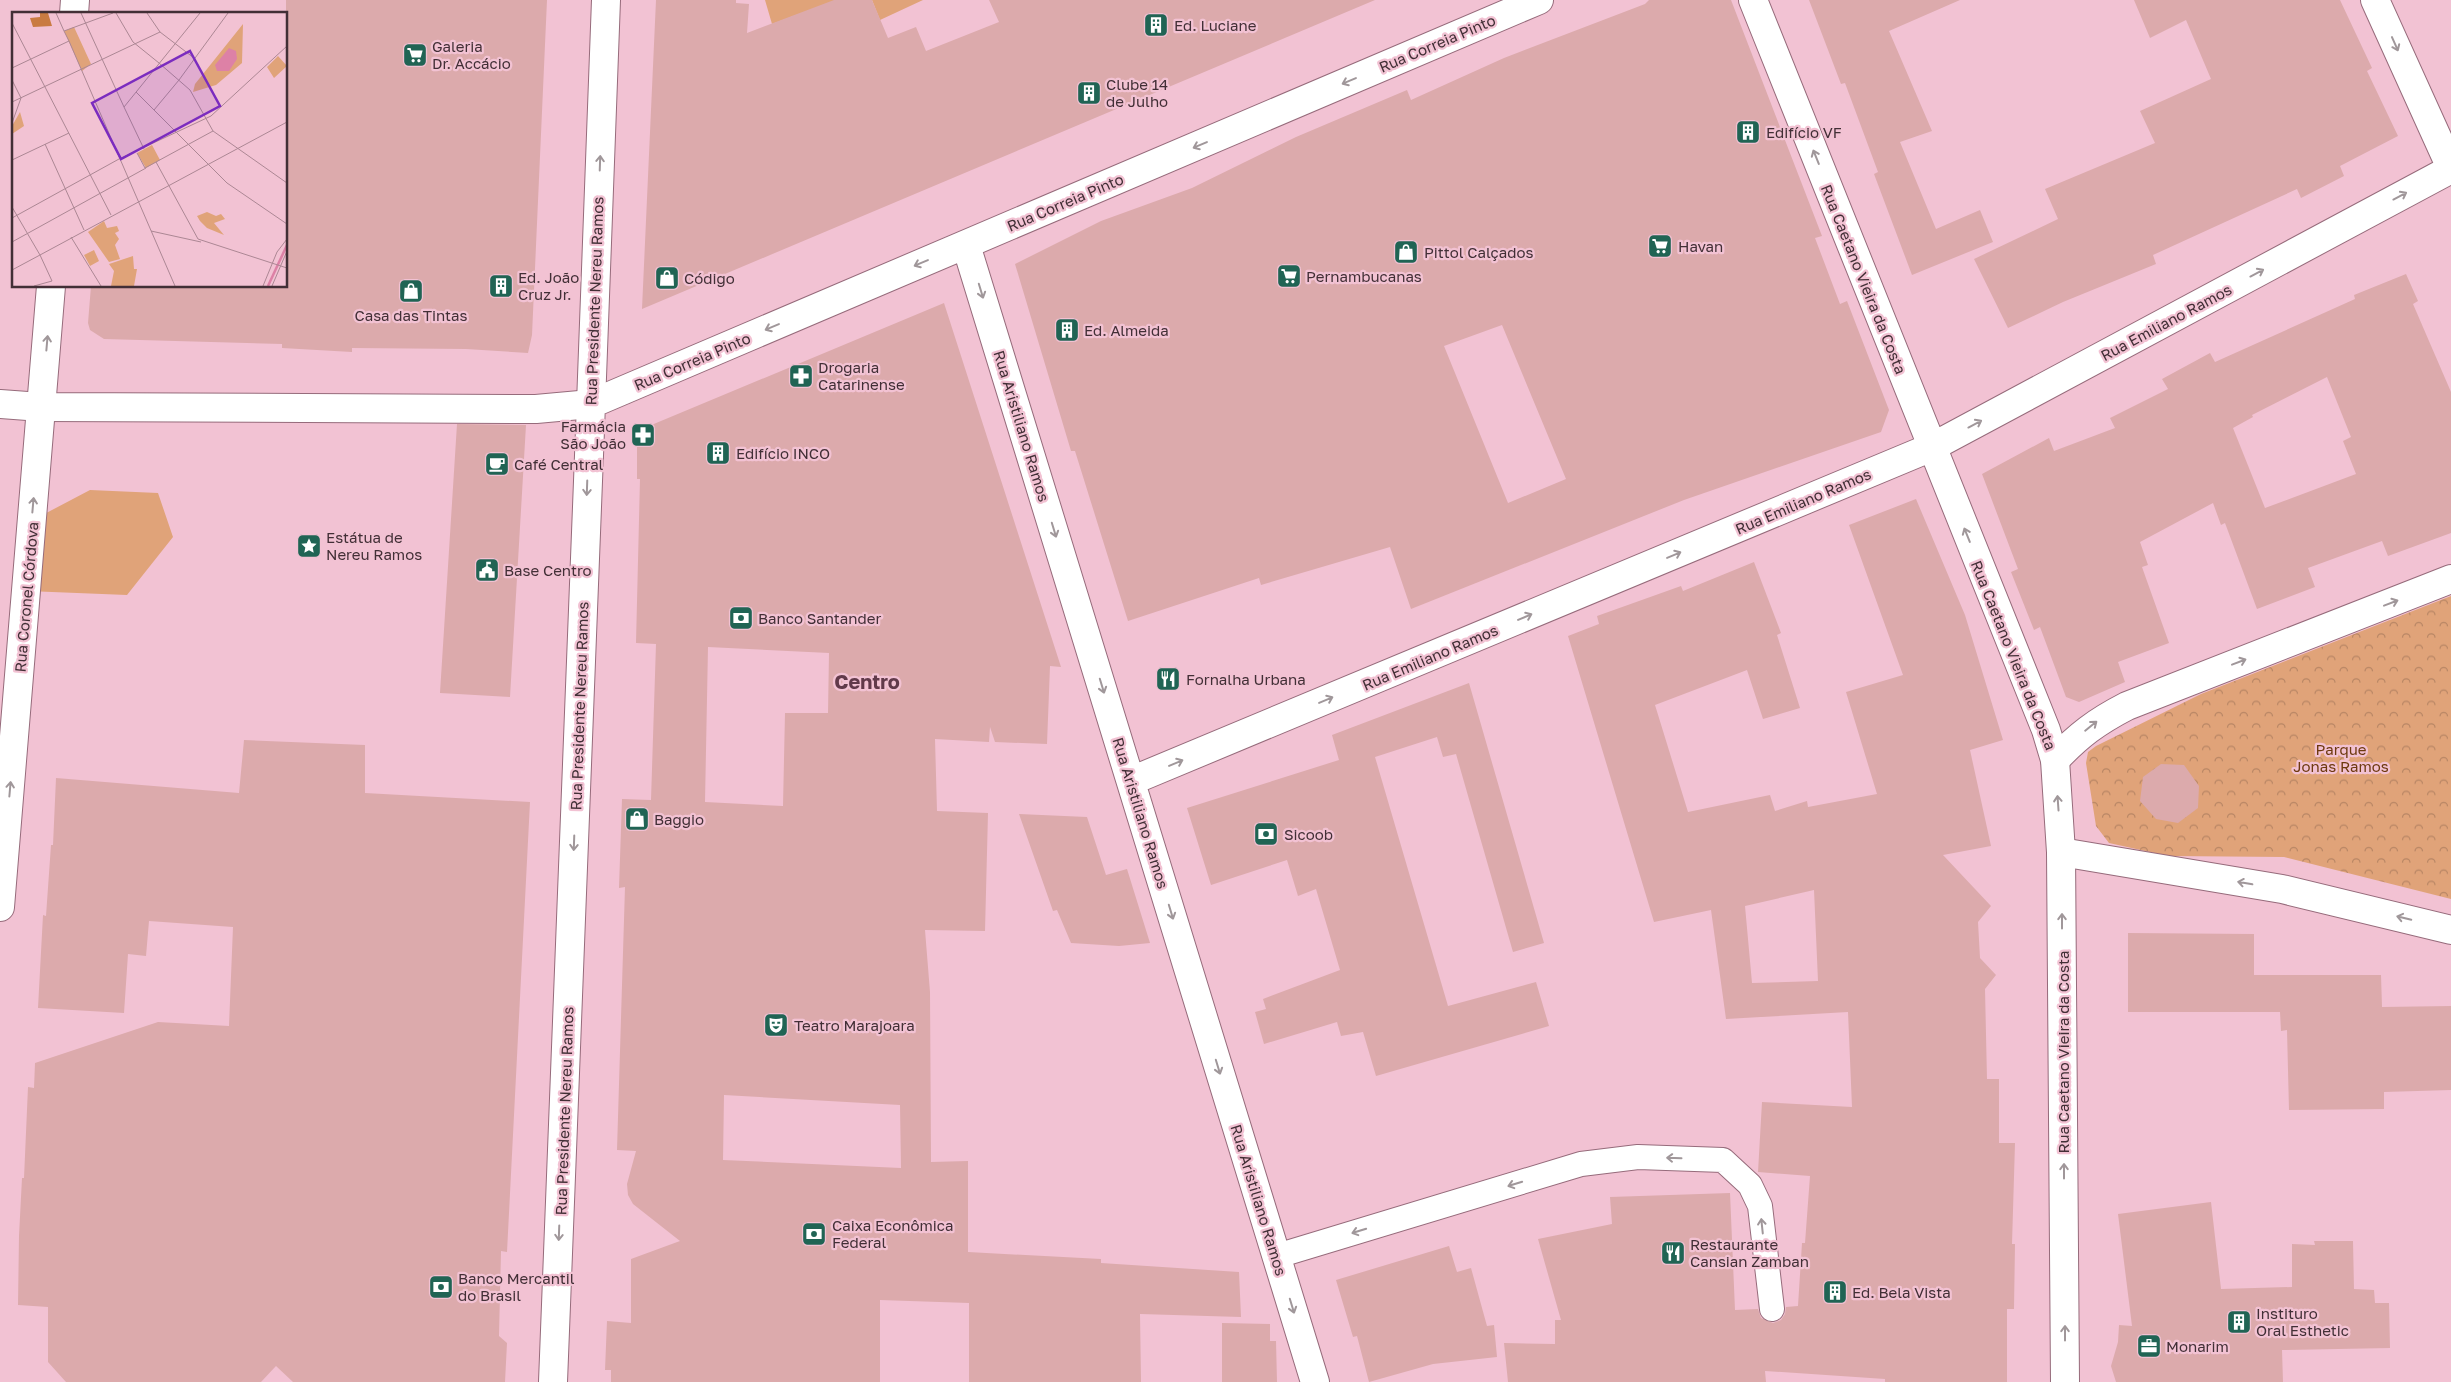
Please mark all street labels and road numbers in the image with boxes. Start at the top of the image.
street label: Rua Correia Pinto [1376,10,1498,76]
street label: Rua Correia Pinto [1004,169,1126,235]
street label: Rua Caetano Vieira da Costa [1818,182,1910,376]
street label: Rua Presidente Nereu Ramos [581,196,607,406]
street label: Rua Emiliano Ramos [2097,280,2235,364]
street label: Rua Correia Pinto [631,328,753,394]
street label: Rua Aristiliano Ramos [990,348,1054,504]
street label: Rua Emiliano Ramos [1732,464,1874,538]
street label: Rua Coronel Córdova [10,521,42,673]
street label: Rua Caetano Vieira da Costa [1968,558,2060,752]
street label: Rua Presidente Nereu Ramos [566,601,592,811]
street label: Rua Emiliano Ramos [1359,620,1501,694]
street label: Rua Aristiliano Ramos [1109,735,1173,891]
street label: Rua Caetano Vieira da Costa [2054,951,2072,1153]
street label: Rua Presidente Nereu Ramos [551,1006,577,1216]
street label: Rua Aristiliano Ramos [1227,1122,1291,1278]

